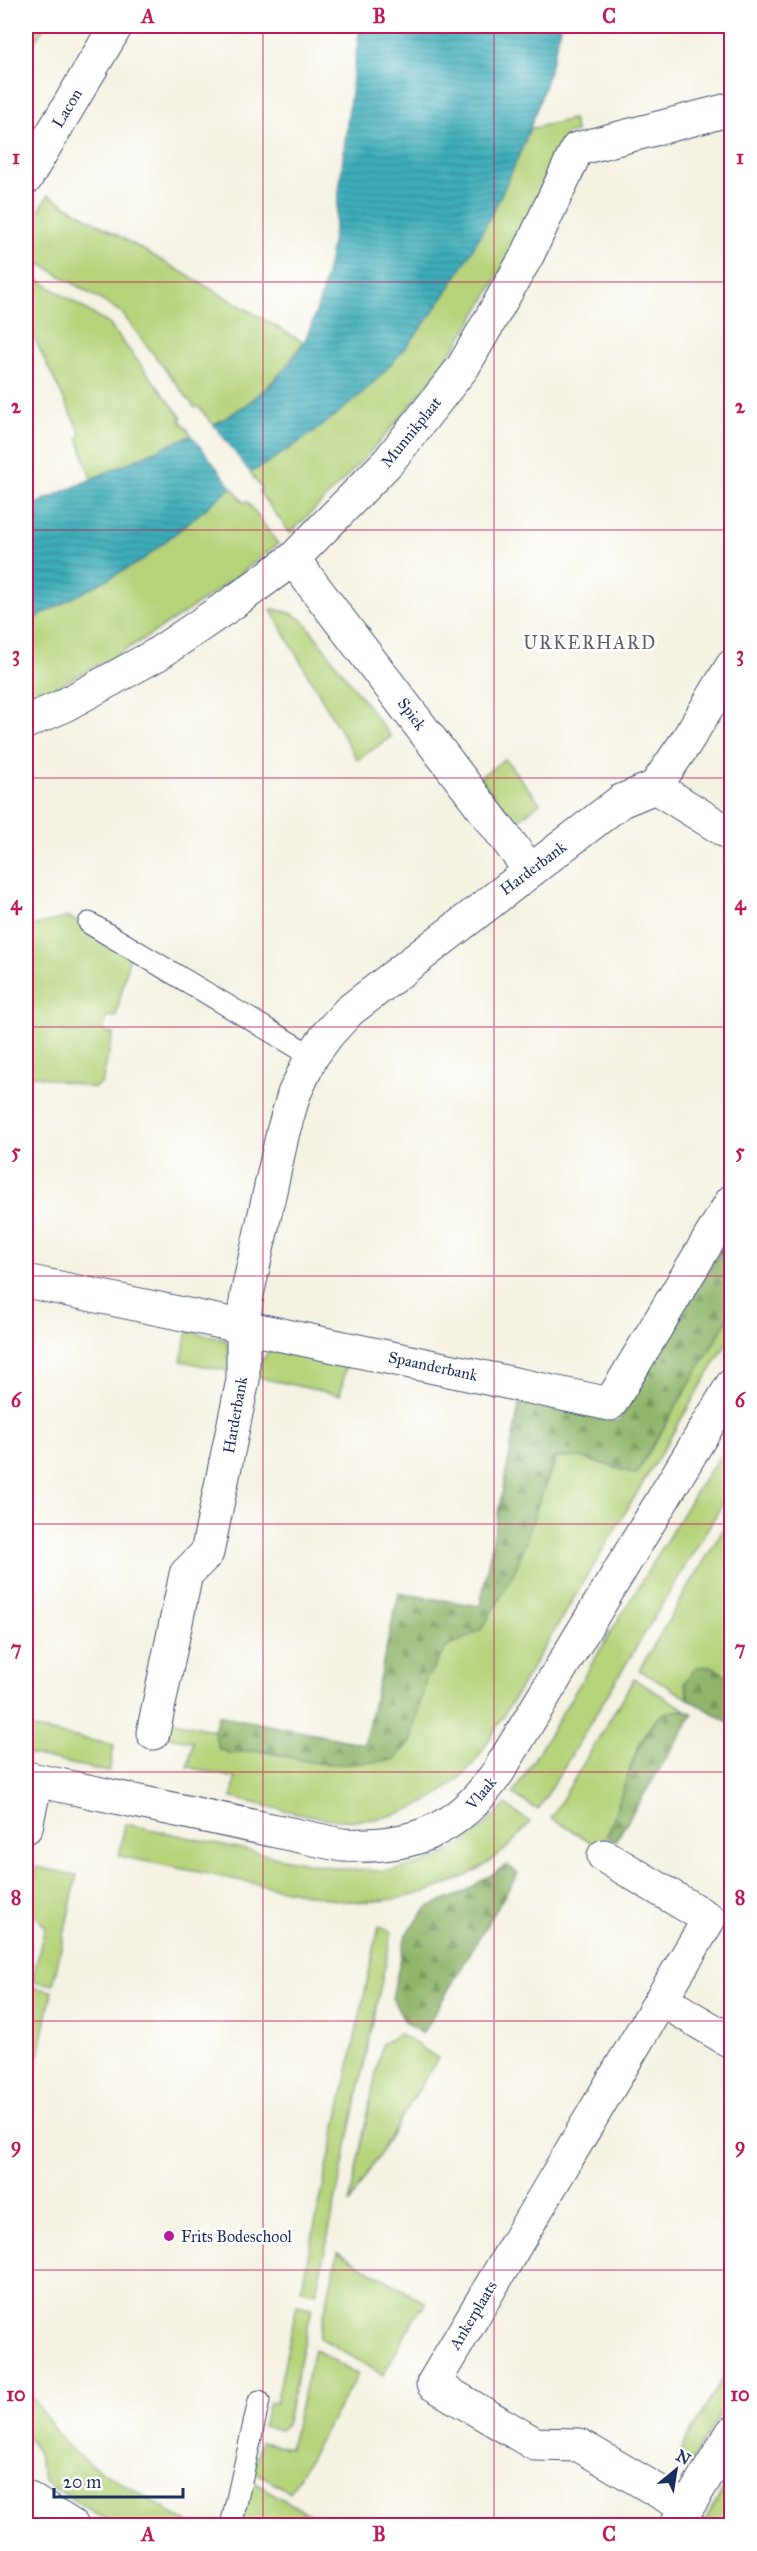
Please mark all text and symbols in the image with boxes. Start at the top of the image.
text: A [139,4,155,28]
text: B [372,4,386,28]
text: C [602,4,616,28]
street label: Lacon [48,85,86,131]
text: 1 [12,145,20,169]
text: 1 [736,145,744,169]
street label: Munnikplaat [377,393,445,471]
text: 2 [11,394,22,418]
text: 2 [735,394,746,418]
district label: URKERHARD [523,632,657,654]
text: 3 [12,642,20,667]
text: 3 [736,642,744,667]
street label: Spiek [394,694,431,734]
street label: Harderbank [496,837,570,899]
text: 4 [10,891,22,916]
text: 4 [734,891,746,916]
text: 5 [11,1139,21,1163]
text: 5 [735,1139,745,1163]
street label: Spaanderbank [387,1347,480,1385]
street label: Harderbank [219,1374,251,1455]
text: 6 [11,1388,23,1412]
text: 6 [735,1388,747,1412]
text: 7 [11,1636,22,1660]
text: 7 [735,1636,746,1660]
street label: Vlaak [461,1772,501,1814]
text: 8 [11,1885,21,1909]
text: 8 [735,1885,745,1909]
text: 9 [11,2133,21,2158]
text: 9 [735,2133,745,2158]
place label: Frits Bodeschool [181,2227,293,2246]
marker: Frits Bodeschool [162,2229,176,2243]
street label: Ankerplaats [445,2277,501,2354]
text: 10 [6,2382,26,2406]
text: 10 [730,2382,750,2406]
north arrow [646,2440,706,2500]
text: N [673,2446,694,2469]
scale bar [54,2461,183,2499]
text: 20 m [63,2471,101,2493]
text: A [139,2522,155,2546]
text: B [372,2522,386,2546]
text: C [602,2522,616,2546]

